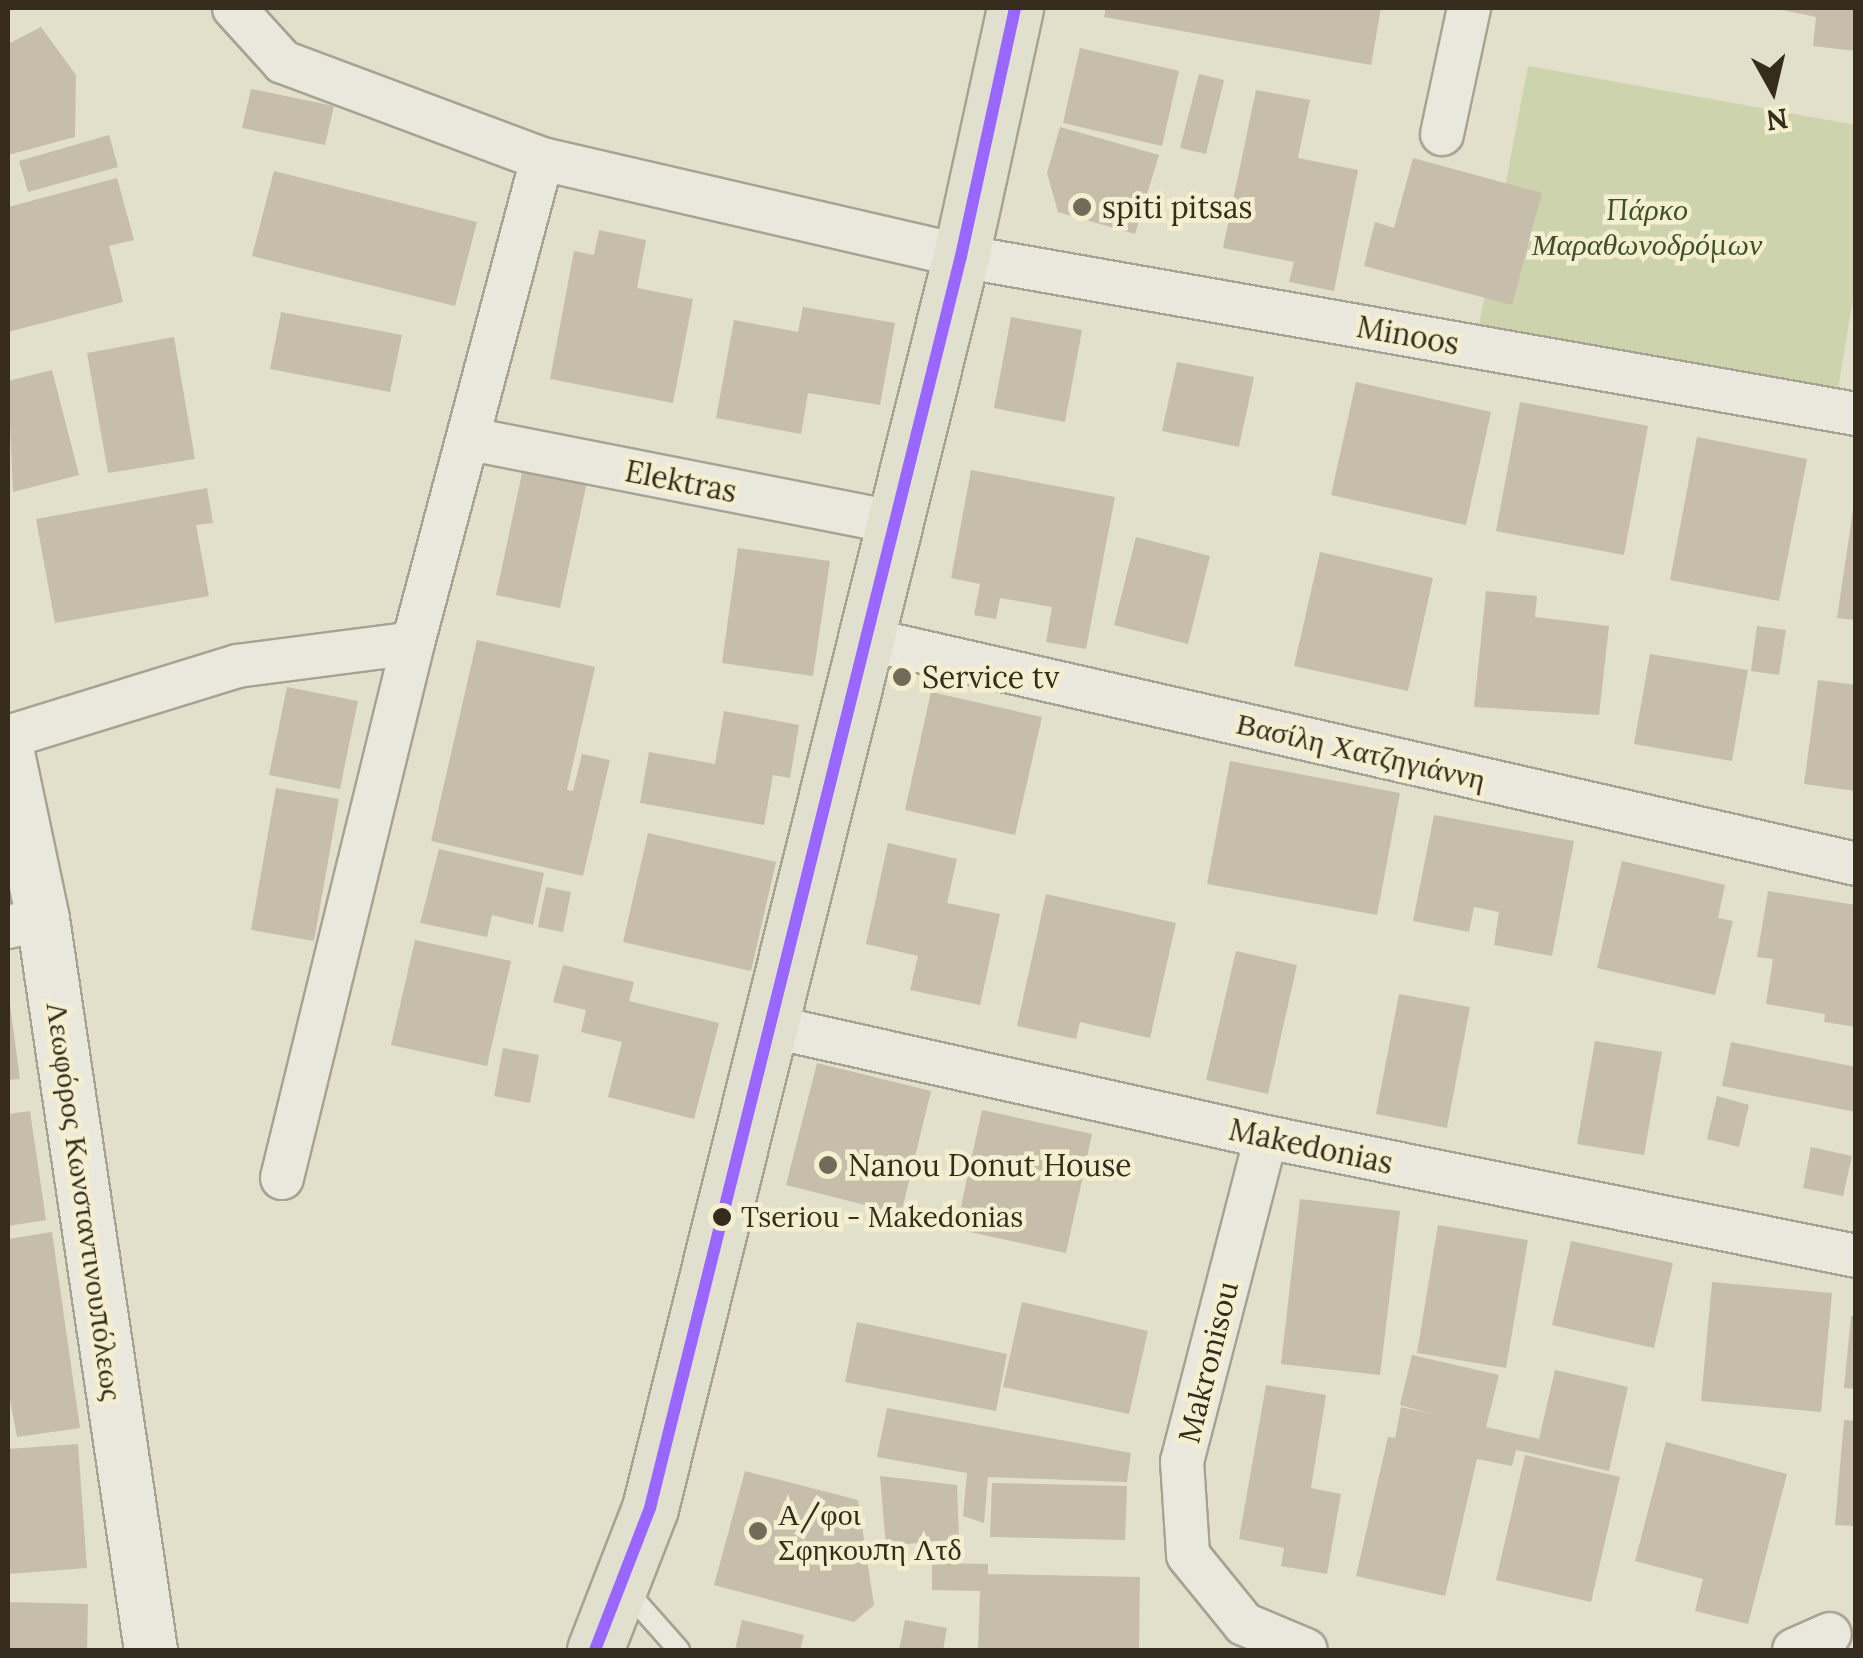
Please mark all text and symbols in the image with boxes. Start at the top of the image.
north arrow [1723,40,1823,140]
text: N [1764,100,1790,139]
place label: spiti pitsas [1102,189,1252,225]
park label: Πάρκο Μαραθωνοδρόμων [1532,191,1762,262]
marker: spiti pitsas [1071,196,1093,218]
street label: Minoos [1354,308,1462,362]
street label: Elektras [622,453,740,509]
place label: Service tv [922,659,1059,695]
marker: Service tv [891,666,913,688]
street label: Βασίλη Χατζηγιάννη [1233,705,1489,797]
street label: Λεωφόρος Κωνσταντινουπόλεως [39,999,131,1403]
street label: Makedonias [1226,1111,1396,1181]
place label: Nanou Donut House [848,1147,1132,1183]
marker: Nanou Donut House [817,1154,839,1176]
place label: Tseriou - Makedonias [741,1200,1023,1234]
marker: Tseriou - Makedonias [712,1207,732,1227]
street label: Makronisou [1171,1277,1245,1447]
place label: Α/φοι Σφηκουπη Λτδ [778,1496,962,1566]
marker: Α/φοι Σφηκουπη Λτδ [747,1520,769,1542]

